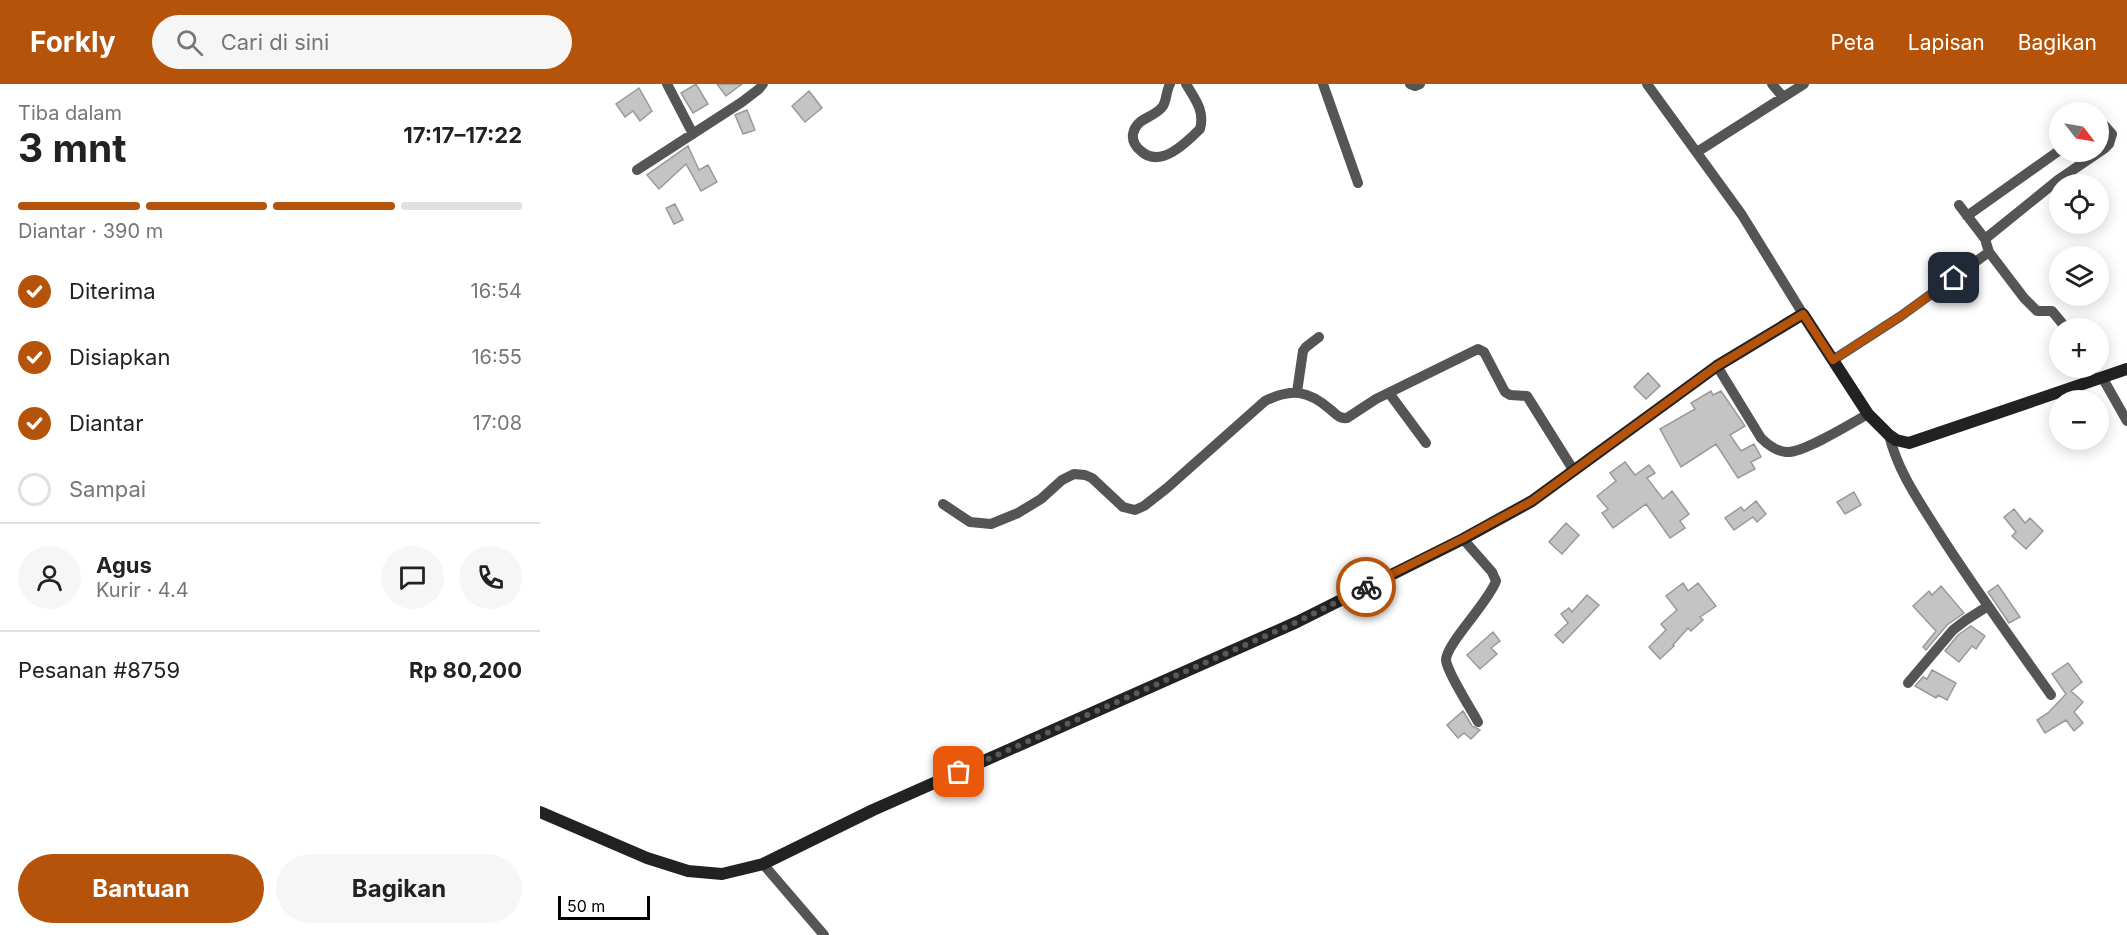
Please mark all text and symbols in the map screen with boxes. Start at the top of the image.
search box [152,15,572,69]
text: Forkly [30,25,116,59]
icon: search [173,26,206,59]
text: Cari di sini [221,29,329,55]
text: Peta [1831,30,1875,55]
text: Lapisan [1908,30,1985,55]
text: Bagikan [2018,30,2097,55]
text: Tiba dalam [18,101,122,125]
north arrow [2049,102,2109,162]
map controls [2049,102,2109,450]
text: 17:17–17:22 [403,122,522,148]
text: 3 mnt [18,124,127,171]
button: locate [2049,174,2109,234]
text: Diantar · 390 m [18,219,163,243]
button: layers [2049,246,2109,306]
pin [1928,252,1979,303]
icon: home [1937,261,1970,294]
icon: check [18,275,51,308]
text: Diterima [69,278,156,304]
text: 16:54 [471,279,522,303]
button: + [2049,318,2109,378]
icon: check [18,341,51,374]
text: Disiapkan [69,344,170,370]
text: 16:55 [471,345,522,369]
button: − [2049,390,2109,450]
icon: check [18,407,51,440]
text: Diantar [69,410,144,436]
text: 17:08 [472,411,522,435]
text: Sampai [69,476,146,502]
button: person [18,546,81,609]
button: chat [381,546,444,609]
button: phone [459,546,522,609]
text: Agus [96,552,152,578]
courier [1336,557,1396,617]
icon: bike [1350,571,1383,604]
text: Kurir · 4.4 [96,578,189,602]
text: Pesanan #8759 [18,657,180,683]
text: Rp 80,200 [409,657,522,683]
pin [933,746,984,797]
icon: bag [942,755,975,788]
button: Bantuan [18,854,264,923]
button: Bagikan [276,854,522,923]
scale bar [558,893,650,920]
text: 50 m [567,896,605,916]

